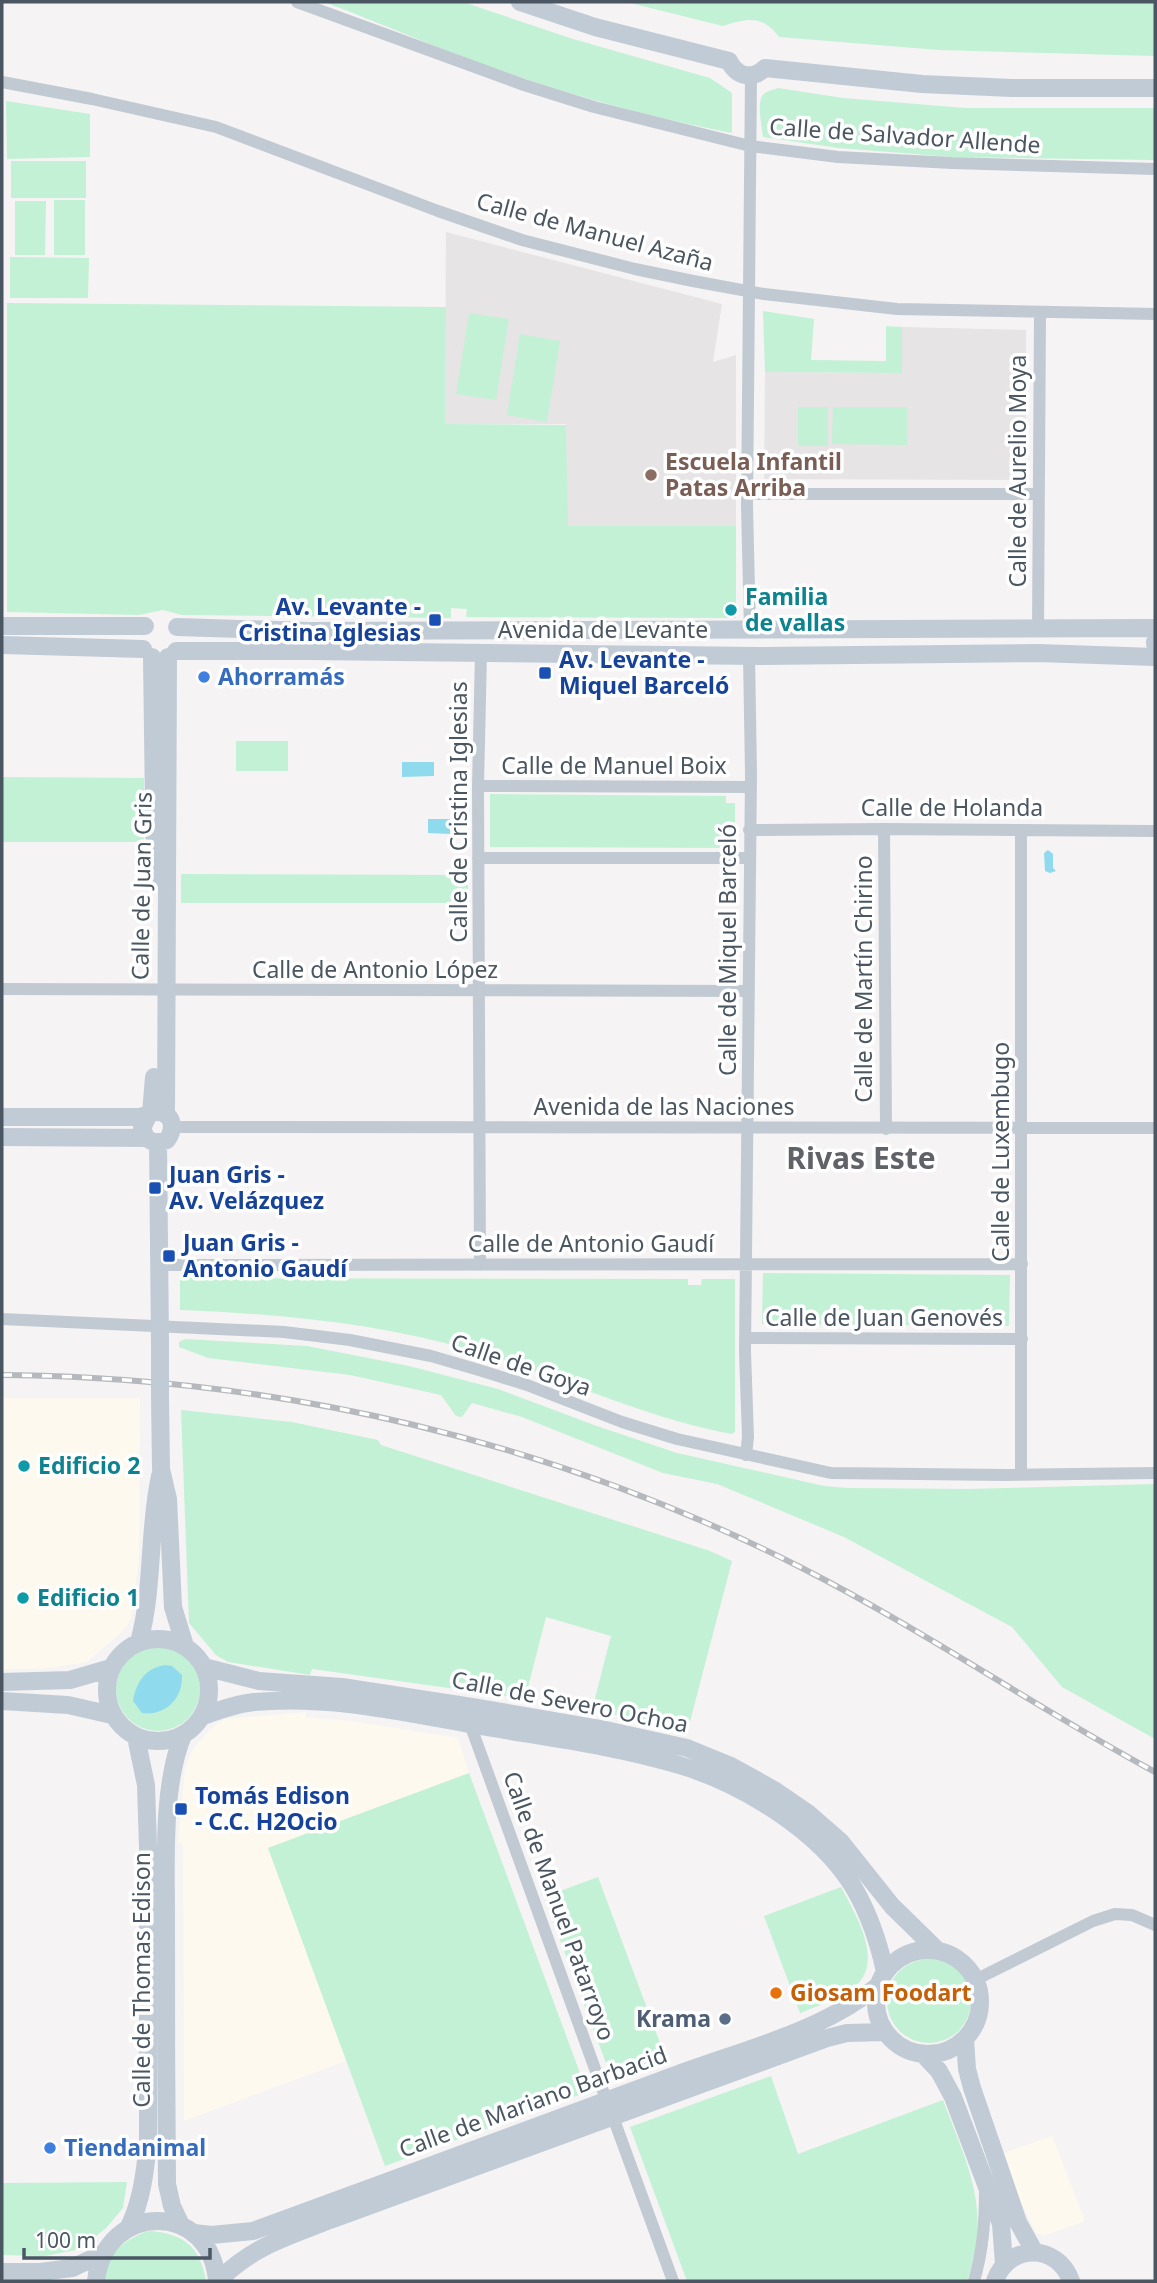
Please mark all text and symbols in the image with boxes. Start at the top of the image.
street label: Calle de Salvador Allende [768,110,1042,160]
street label: Calle de Manuel Azaña [473,184,717,278]
street label: Calle de Aurelio Moya [1001,355,1033,588]
place label: Escuela Infantil Patas Arriba [665,445,842,503]
marker: Escuela Infantil Patas Arriba [643,467,659,483]
place label: Familia de vallas [745,580,845,638]
place label: Av. Levante - Cristina Iglesias [238,590,421,648]
marker: Familia de vallas [723,602,739,618]
marker: Av. Levante - Cristina Iglesias [427,612,443,628]
street label: Avenida de Levante [498,613,708,645]
place label: Av. Levante - Miquel Barceló [559,643,729,701]
place label: Ahorramás [218,660,345,692]
marker: Av. Levante - Miquel Barceló [537,665,553,681]
marker: Ahorramás [196,669,212,685]
street label: Calle de Cristina Iglesias [442,681,474,943]
street label: Calle de Manuel Boix [501,749,727,781]
street label: Calle de Holanda [861,791,1043,823]
street label: Calle de Juan Gris [123,792,159,980]
street label: Calle de Miquel Barceló [711,824,743,1076]
street label: Calle de Martín Chirino [847,855,879,1103]
street label: Calle de Antonio López [252,953,498,985]
street label: Calle de Luxembugo [984,1042,1016,1262]
street label: Avenida de las Naciones [534,1090,794,1122]
district label: Rivas Este [786,1137,936,1178]
place label: Juan Gris - Av. Velázquez [167,1158,324,1216]
marker: Juan Gris - Av. Velázquez [147,1180,163,1196]
place label: Juan Gris - Antonio Gaudí [181,1226,349,1284]
street label: Calle de Antonio Gaudí [468,1227,715,1259]
marker: Juan Gris - Antonio Gaudí [161,1248,177,1264]
street label: Calle de Juan Genovés [765,1301,1003,1333]
street label: Calle de Goya [447,1325,596,1403]
place label: Edificio 2 [38,1449,140,1481]
marker: Edificio 2 [16,1458,32,1474]
place label: Edificio 1 [37,1581,139,1613]
marker: Edificio 1 [15,1590,31,1606]
street label: Calle de Severo Ochoa [449,1662,691,1740]
street label: Calle de Manuel Patarroyo [496,1767,624,2045]
place label: Tomás Edison - C.C. H2Ocio [195,1779,350,1837]
marker: Tomás Edison - C.C. H2Ocio [173,1801,189,1817]
street label: Calle de Thomas Edison [125,1852,157,2108]
place label: Giosam Foodart [790,1976,972,2008]
marker: Giosam Foodart [768,1985,784,2001]
place label: Krama [636,2002,711,2034]
marker: Krama [717,2011,733,2027]
street label: Calle de Mariano Barbacid [394,2038,671,2165]
place label: Tiendanimal [64,2131,206,2163]
marker: Tiendanimal [42,2140,58,2156]
scale bar [24,2216,210,2260]
text: 100 m [35,2226,96,2254]

